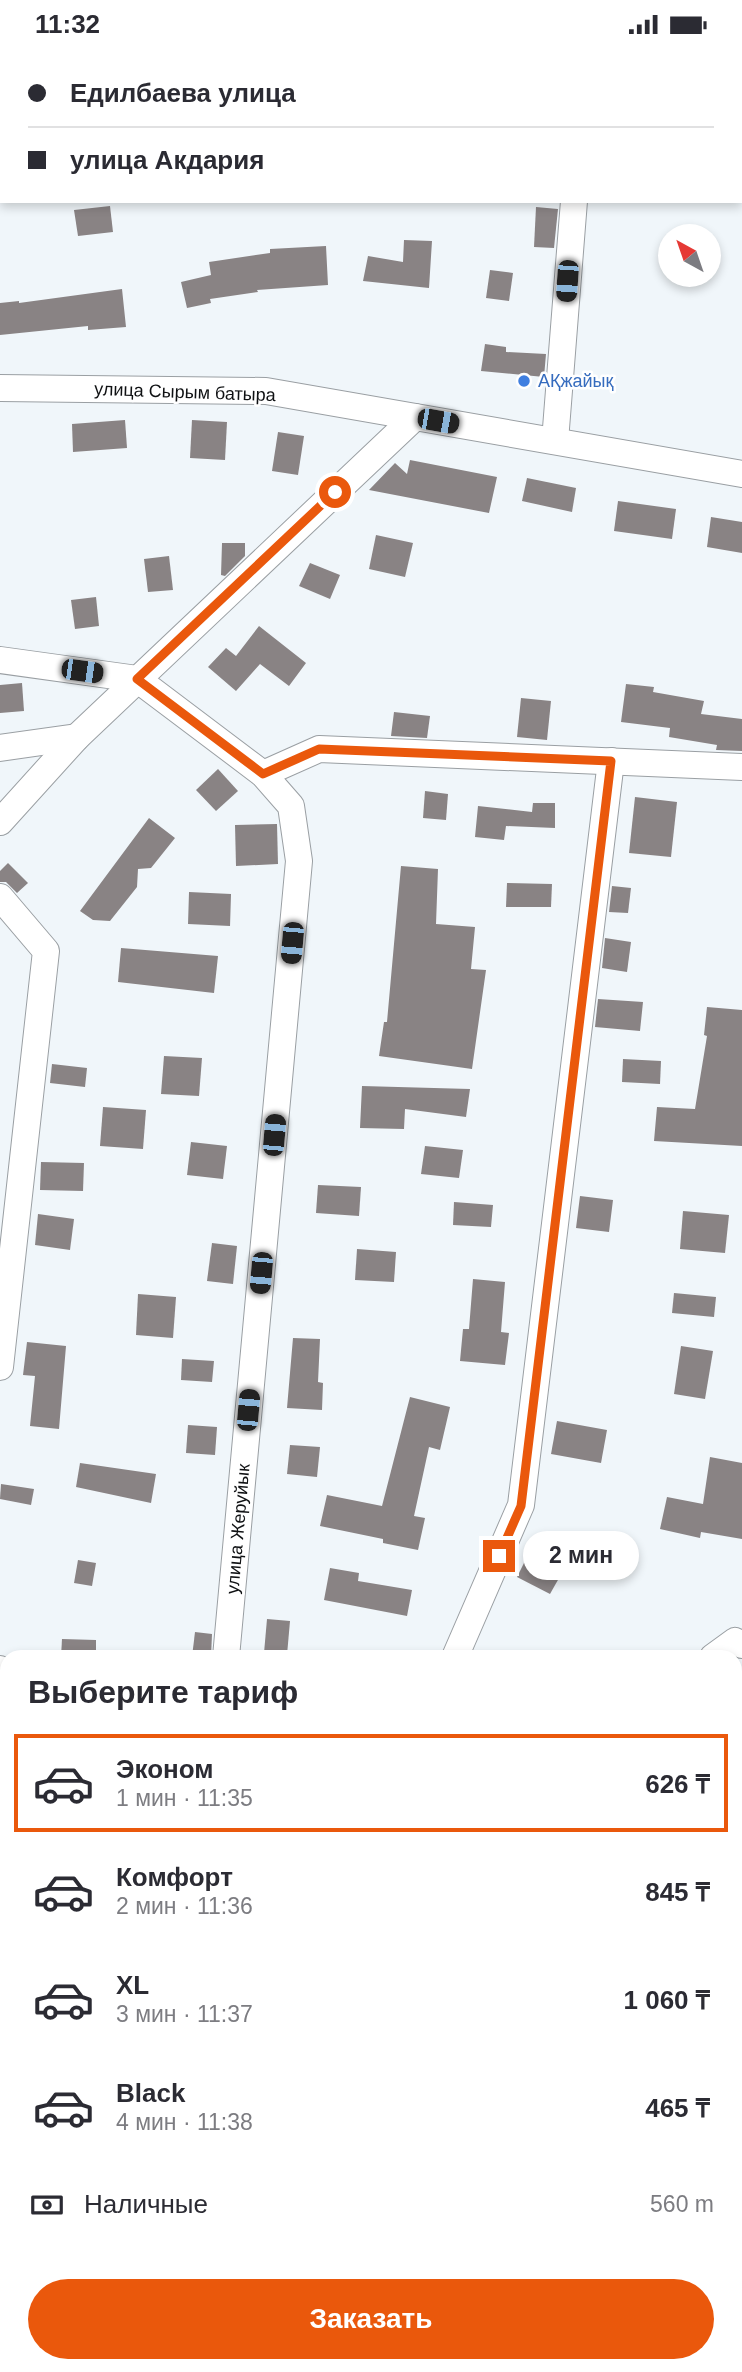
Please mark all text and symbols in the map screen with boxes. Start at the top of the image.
text: 11:32 [35,9,100,39]
text: Едилбаева улица [70,78,296,108]
text: улица Акдария [70,145,264,175]
north arrow [658,224,721,287]
map controls [658,224,721,287]
car [556,259,579,303]
place label: АҚжайық [538,371,614,391]
marker: АҚжайық [516,373,532,389]
street label: улица Сырым батыра [94,379,277,405]
car [416,407,461,435]
route start [319,476,351,508]
car [60,658,105,684]
car [280,921,305,965]
car [262,1113,287,1157]
car [249,1251,274,1295]
car [236,1388,261,1432]
street label: улица Жеруйык [222,1463,254,1595]
callout: 2 мин [524,1531,639,1581]
route end [483,1540,515,1572]
text: 2 мин [549,1542,613,1568]
text: Выберите тариф [28,1674,298,1710]
icon: car [32,1752,95,1815]
text: Эконом [116,1754,214,1784]
text: 626 ₸ [645,1769,710,1799]
text: 1 мин · 11:35 [116,1785,253,1811]
icon: car [32,1860,95,1923]
text: Комфорт [116,1862,233,1892]
text: 845 ₸ [645,1877,710,1907]
text: 2 мин · 11:36 [116,1893,253,1919]
icon: car [32,1968,95,2031]
text: XL [116,1970,149,2000]
text: 1 060 ₸ [624,1985,710,2015]
text: 3 мин · 11:37 [116,2001,253,2027]
icon: car [32,2076,95,2139]
text: Black [116,2078,185,2108]
text: 465 ₸ [645,2093,710,2123]
text: 4 мин · 11:38 [116,2109,253,2135]
icon: cash [28,2186,66,2224]
text: Наличные [84,2189,208,2219]
text: 560 m [650,2191,714,2217]
button: Заказать [28,2279,714,2359]

